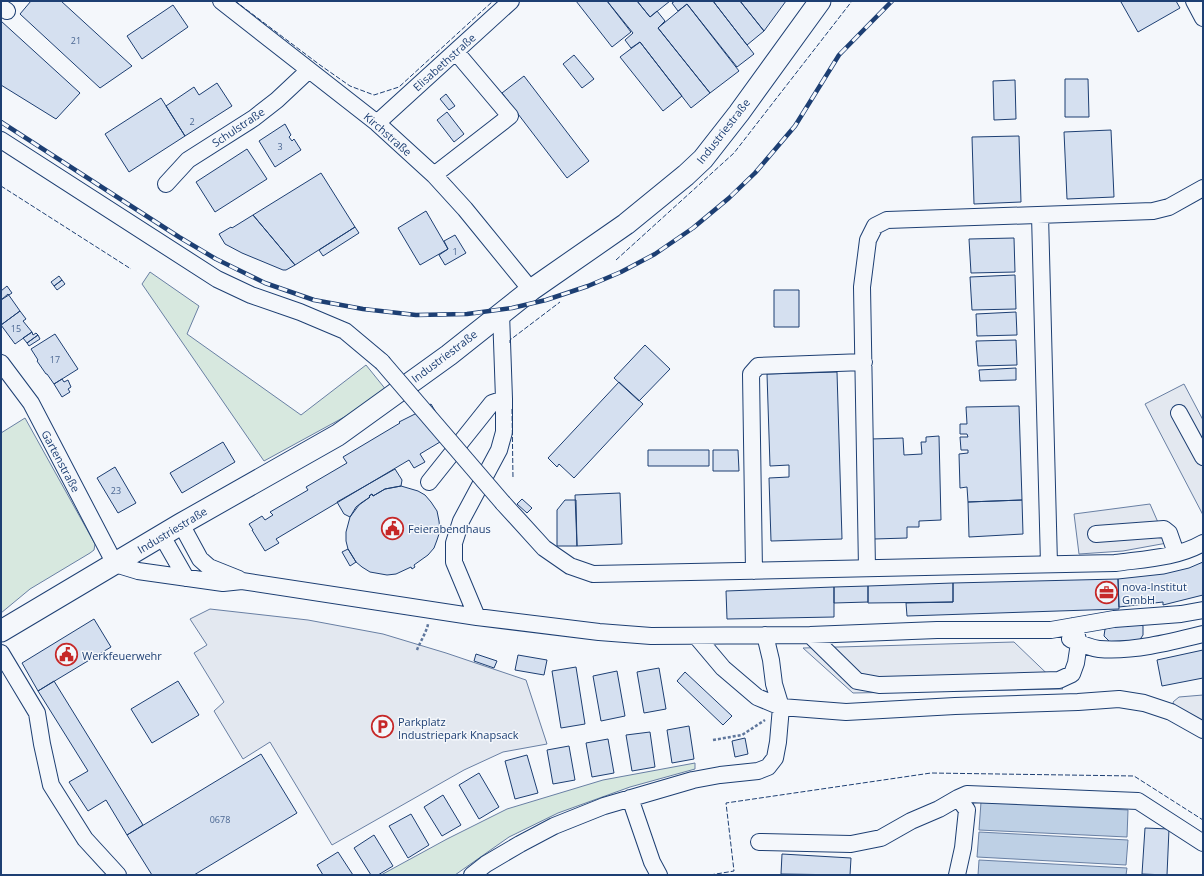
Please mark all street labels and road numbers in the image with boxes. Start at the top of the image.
street label: Elisabethstraße [409,30,479,94]
street label: Industriestraße [693,95,753,167]
street label: Schulstraße [209,104,267,150]
street label: Kirchstraße [361,109,415,159]
street label: Industriestraße [408,326,480,386]
street label: Gartenstraße [38,427,84,495]
street label: Industriestraße [134,503,210,557]

